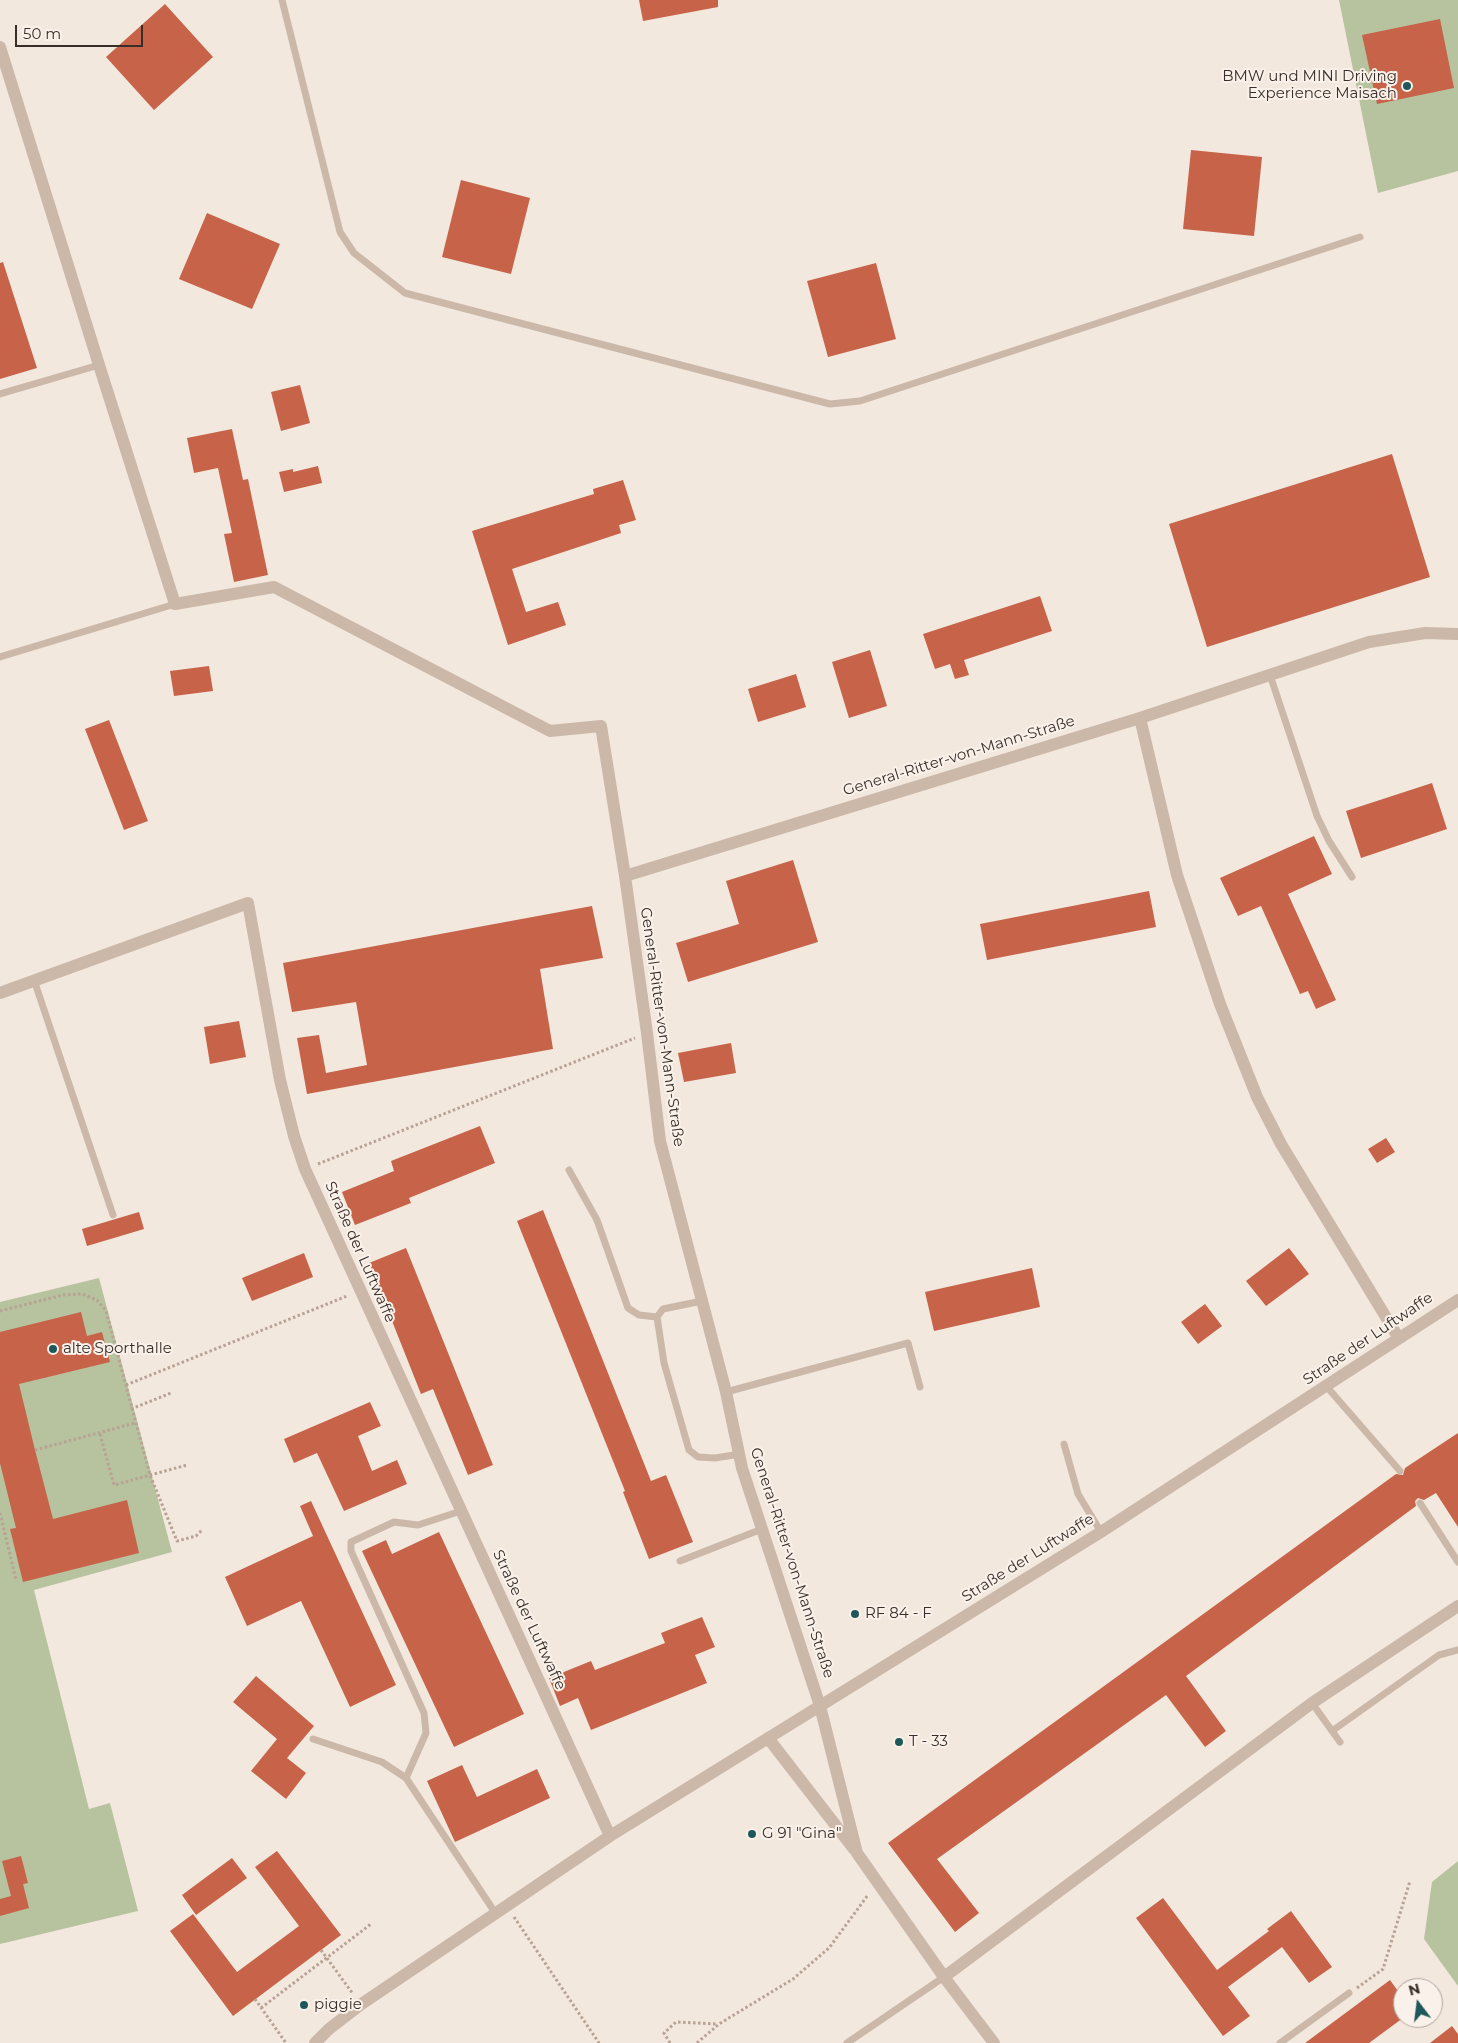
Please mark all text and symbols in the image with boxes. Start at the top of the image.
scale bar [18,15,145,47]
text: 50 m [23,24,61,43]
place label: BMW und MINI Driving Experience Maisach [1222,68,1397,103]
marker: BMW und MINI Driving Experience Maisach [1401,80,1413,92]
street label: General-Ritter-von-Mann-Straße [841,712,1077,800]
street label: General-Ritter-von-Mann-Straße [636,906,688,1148]
street label: Straße der Luftwaffe [321,1179,399,1325]
street label: Straße der Luftwaffe [1300,1289,1436,1389]
place label: alte Sporthalle [63,1340,172,1358]
marker: alte Sporthalle [47,1343,59,1355]
street label: General-Ritter-von-Mann-Straße [746,1445,838,1681]
street label: Straße der Luftwaffe [959,1510,1097,1606]
street label: Straße der Luftwaffe [489,1547,569,1693]
place label: RF 84 - F [865,1605,932,1623]
marker: RF 84 - F [849,1608,861,1620]
place label: T - 33 [909,1733,948,1751]
marker: T - 33 [893,1736,905,1748]
place label: G 91 "Gina" [762,1825,842,1843]
marker: G 91 "Gina" [746,1828,758,1840]
north arrow [1393,1978,1443,2028]
text: N [1407,1979,1422,2000]
place label: piggie [314,1996,362,2014]
marker: piggie [298,1999,310,2011]

